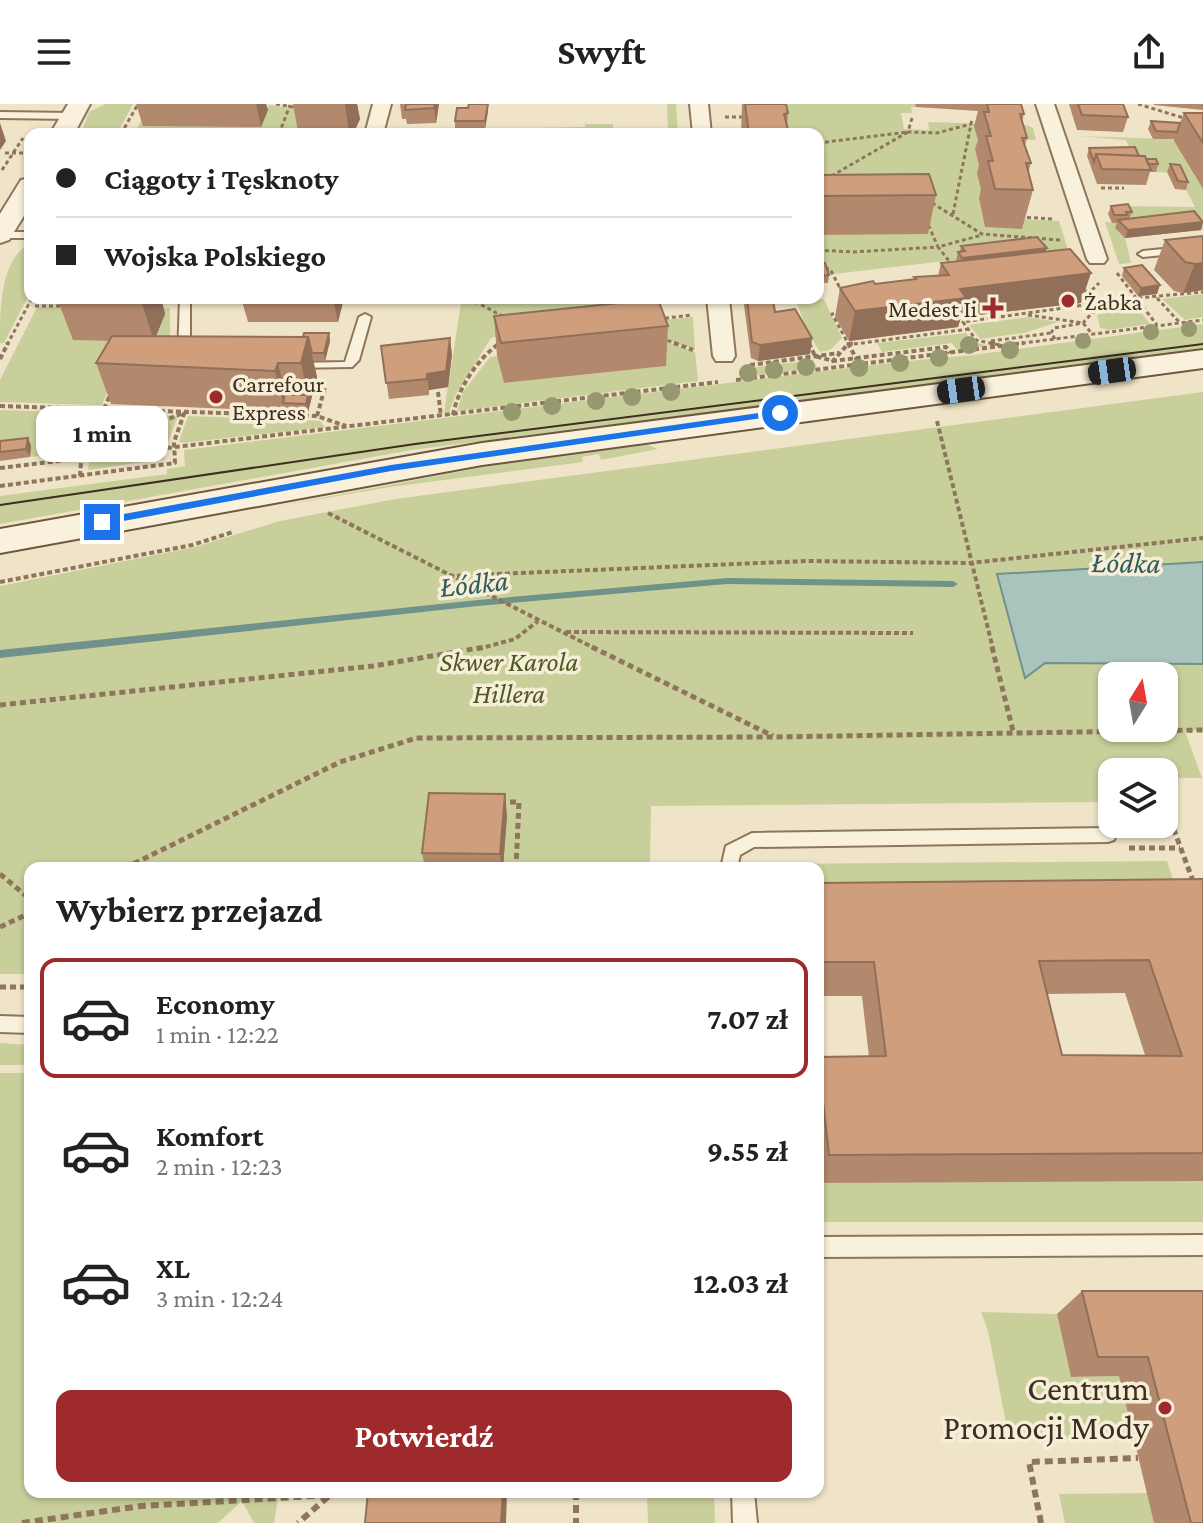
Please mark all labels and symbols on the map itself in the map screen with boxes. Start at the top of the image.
place label: Żabka [1084,288,1142,315]
marker: Żabka [1059,292,1077,310]
place label: Medest Ii [888,295,977,322]
marker: Medest Ii [984,299,1002,317]
car [1087,356,1137,386]
place label: Carrefour Express [232,370,325,425]
car [936,375,986,405]
marker: Carrefour Express [207,388,225,406]
route start [762,395,798,431]
callout: 1 min [36,406,168,462]
route end [84,504,120,540]
water label: Łódka [1091,545,1161,579]
water label: Łódka [438,563,510,603]
park label: Skwer Karola Hillera [439,646,579,709]
north arrow [1098,662,1178,742]
place label: Centrum Promocji Mody [943,1370,1149,1447]
marker: Centrum Promocji Mody [1156,1399,1174,1417]

